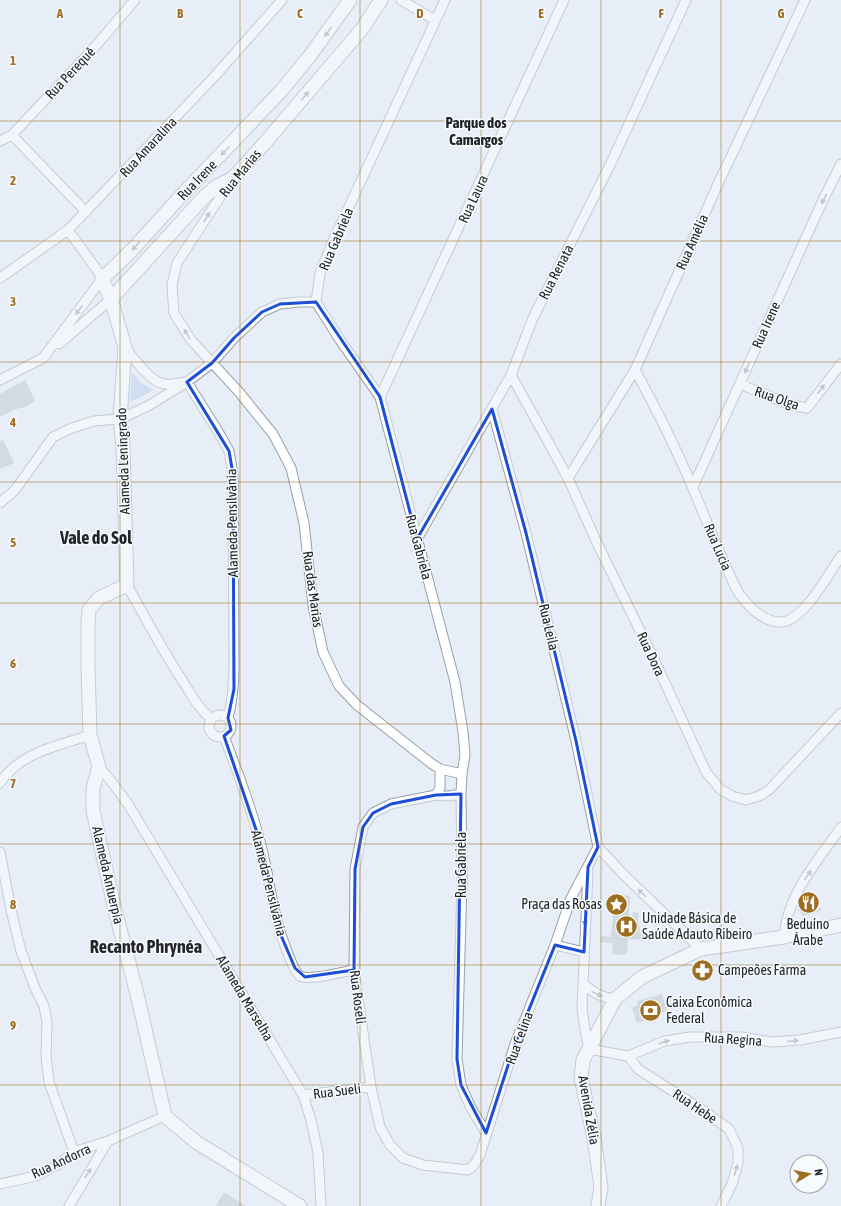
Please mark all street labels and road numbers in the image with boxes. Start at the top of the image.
street label: Rua Perequê [42,44,98,102]
street label: Rua Amaralina [116,114,180,180]
street label: Rua Marias [216,146,264,200]
street label: Rua Irene [174,157,220,203]
street label: Rua Laura [455,172,491,226]
street label: Rua Gabriela [316,205,356,273]
street label: Rua Amélia [673,212,711,272]
street label: Rua Renata [535,242,577,302]
street label: Rua Irene [749,299,783,351]
street label: Rua Olga [753,383,801,413]
street label: Alameda Leningrado [113,407,133,515]
street label: Alameda Pensilvânia [223,468,241,578]
street label: Rua Gabriela [403,513,435,581]
street label: Rua Lucia [701,521,735,573]
street label: Rua das Marias [300,550,326,628]
street label: Rua Leila [536,602,562,652]
street label: Rua Dora [634,629,668,679]
street label: Alameda Antuerpia [89,825,127,925]
street label: Alameda Pensilvânia [248,828,290,938]
street label: Rua Gabriela [453,832,469,898]
street label: Alameda Marselha [213,952,277,1044]
street label: Rua Roseli [347,969,369,1025]
street label: Rua Celina [502,1009,536,1067]
street label: Rua Regina [703,1029,763,1049]
street label: Avenida Zélia [575,1074,603,1146]
street label: Rua Sueli [312,1080,362,1102]
street label: Rua Hebe [670,1085,720,1127]
street label: Rua Andorra [29,1140,93,1182]

